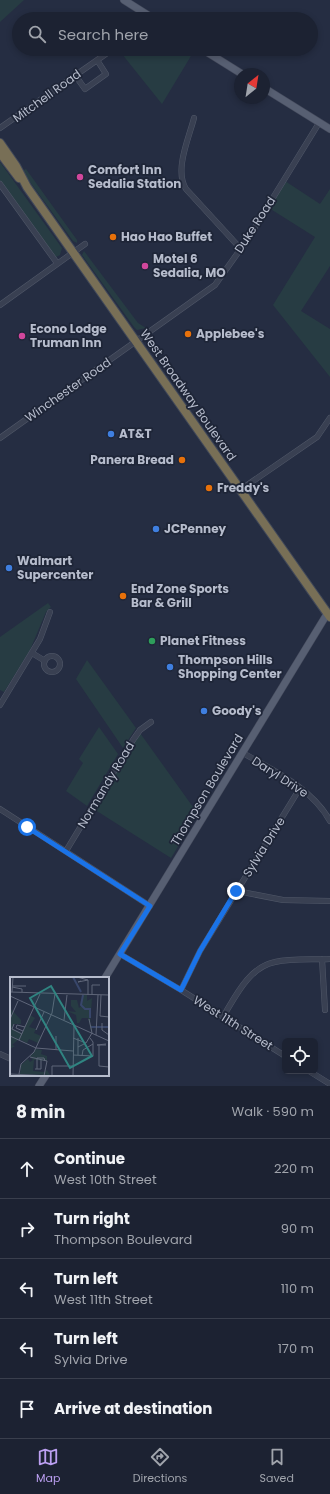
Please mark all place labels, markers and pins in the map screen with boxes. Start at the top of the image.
place label: Comfort Inn Sedalia Station [88,161,181,192]
marker: Comfort Inn Sedalia Station [75,172,85,182]
place label: Hao Hao Buffet [121,228,212,245]
marker: Hao Hao Buffet [108,232,118,242]
place label: Motel 6 Sedalia, MO [153,250,226,281]
marker: Motel 6 Sedalia, MO [140,261,150,271]
place label: Econo Lodge Truman Inn [30,320,107,351]
place label: Applebee's [196,325,265,342]
marker: Applebee's [183,329,193,339]
marker: Econo Lodge Truman Inn [17,331,27,341]
place label: AT&T [119,425,152,442]
marker: AT&T [106,429,116,439]
place label: Panera Bread [90,451,174,468]
marker: Panera Bread [177,455,187,465]
place label: Freddy's [217,479,270,496]
marker: Freddy's [204,483,214,493]
place label: JCPenney [164,520,227,537]
marker: JCPenney [151,524,161,534]
place label: Walmart Supercenter [17,552,93,583]
marker: Walmart Supercenter [4,563,14,573]
place label: End Zone Sports Bar & Grill [131,580,229,611]
marker: End Zone Sports Bar & Grill [118,591,128,601]
place label: Planet Fitness [160,632,246,649]
marker: Planet Fitness [147,636,157,646]
place label: Thompson Hills Shopping Center [178,651,282,682]
marker: Thompson Hills Shopping Center [165,662,175,672]
place label: Goody's [212,702,262,719]
marker: Goody's [199,706,209,716]

